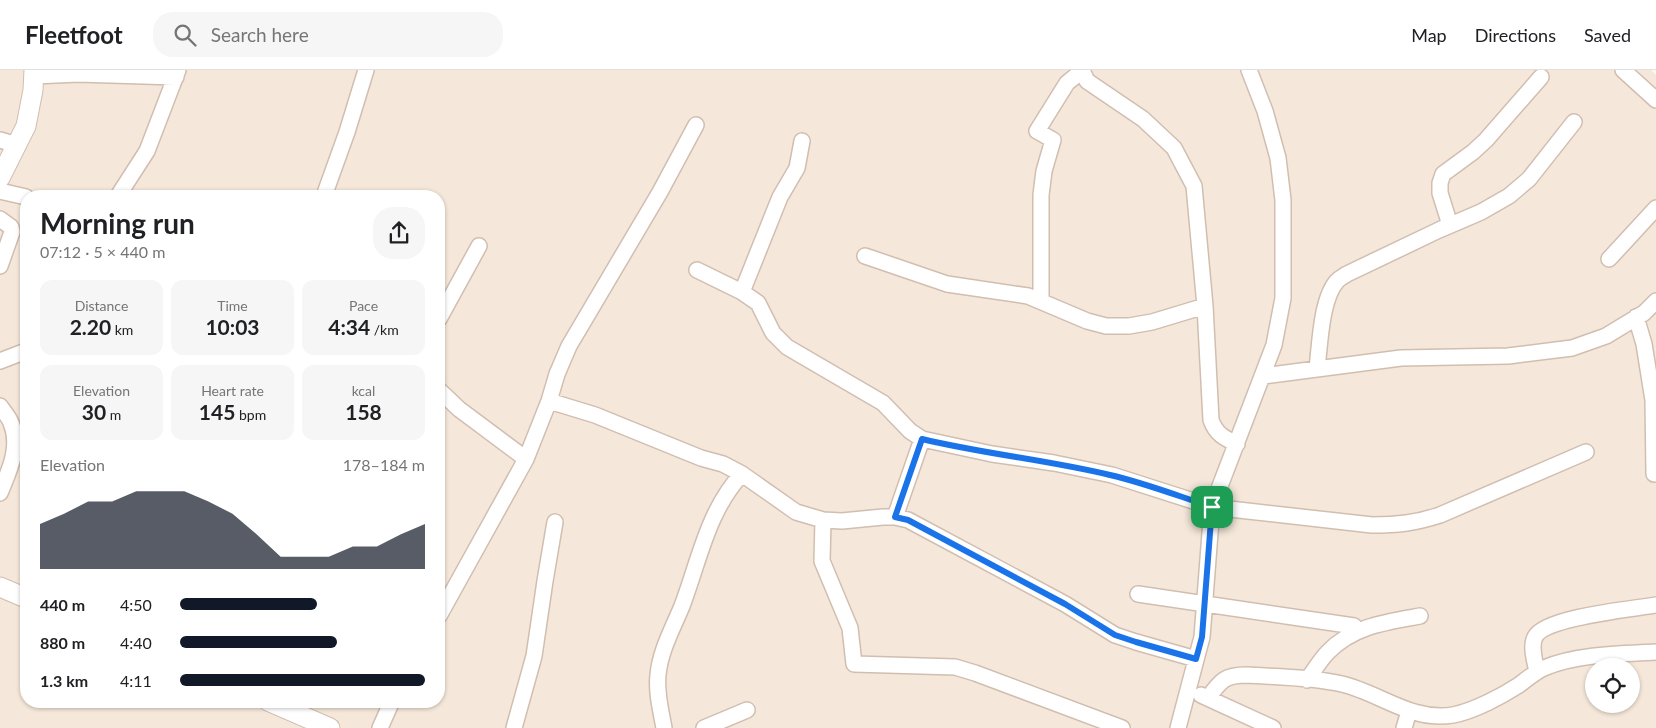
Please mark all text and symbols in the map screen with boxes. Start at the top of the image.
search box [153,12,503,57]
text: Fleetfoot [25,20,123,49]
icon: search [171,21,199,49]
text: Search here [211,23,309,46]
text: Map [1411,24,1447,46]
text: Directions [1475,24,1556,46]
text: Saved [1584,24,1631,46]
text: Morning run [40,206,195,240]
button: share [373,207,425,259]
text: 07:12 · 5 × 440 m [40,242,165,261]
text: Distance [75,297,128,314]
text: Time [217,297,248,314]
text: Pace [349,297,378,314]
text: 2.20 [70,314,111,339]
text: 10:03 [205,314,260,339]
text: 4:34 [328,314,370,339]
text: km [111,321,133,338]
text: /km [370,321,399,338]
text: Elevation [73,382,130,399]
text: Heart rate [201,382,264,399]
text: kcal [352,382,375,399]
text: 30 [82,399,106,424]
text: 145 [199,399,235,424]
text: 158 [345,399,382,424]
text: m [106,406,121,423]
text: bpm [235,406,266,423]
text: Elevation [40,455,105,474]
text: 178–184 m [343,455,425,474]
pin [1191,486,1233,528]
icon: arrive [1198,493,1226,521]
text: 440 m [40,595,85,614]
text: 4:50 [120,595,152,614]
text: 880 m [40,633,85,652]
text: 4:40 [120,633,152,652]
map controls [1585,658,1640,713]
button: locate [1585,658,1640,713]
text: 1.3 km [40,671,88,690]
text: 4:11 [120,671,152,690]

